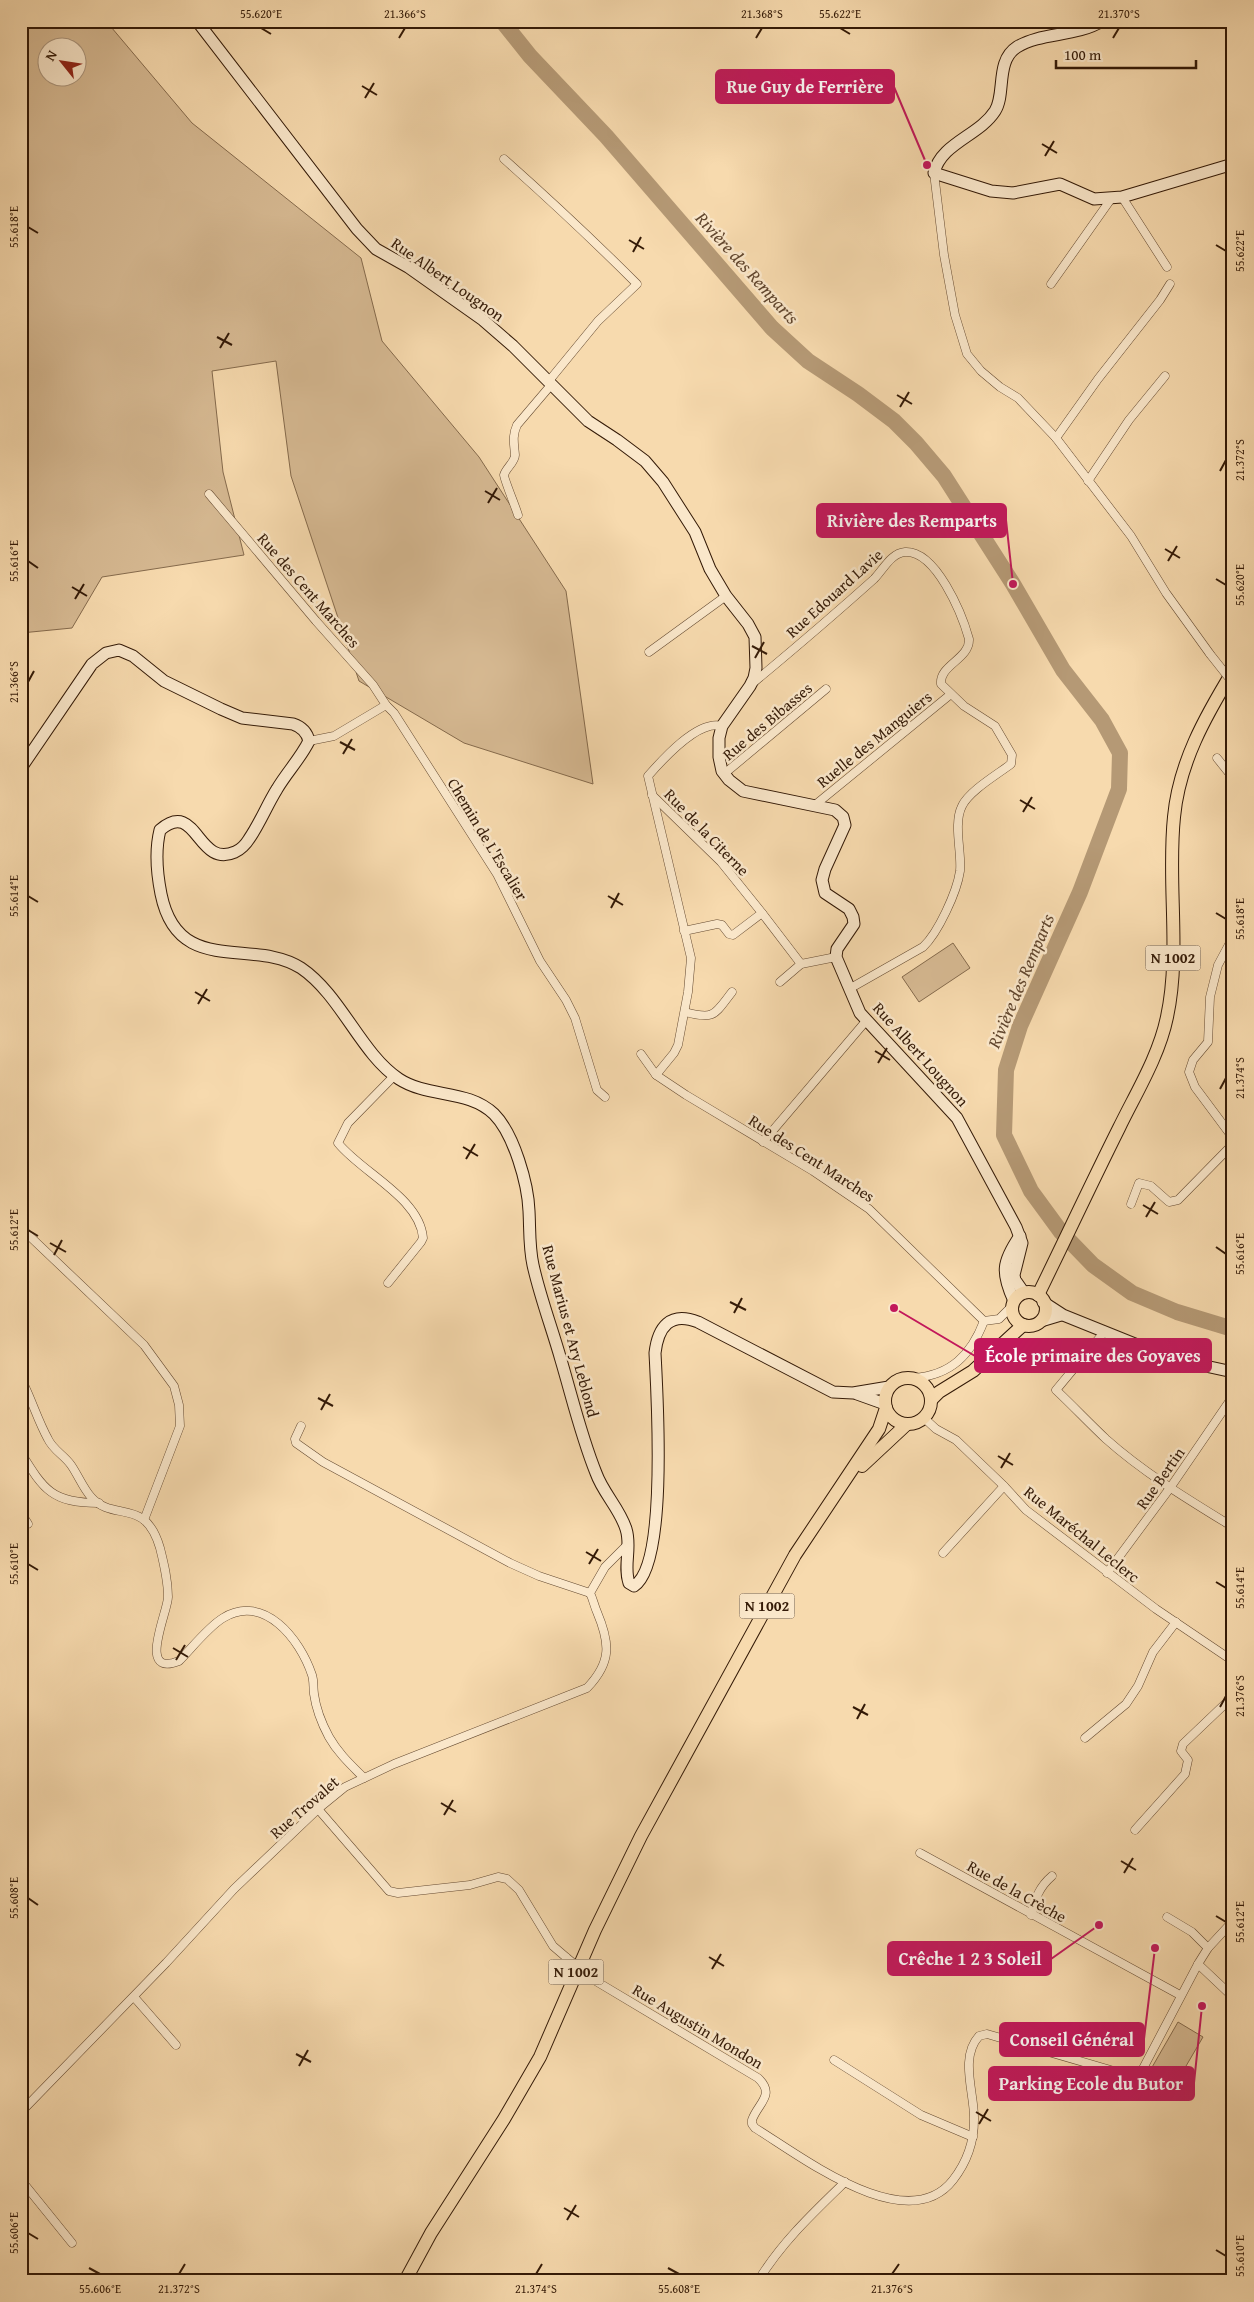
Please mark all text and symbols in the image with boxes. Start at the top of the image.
text: 55.620°E [240,5,282,22]
text: 21.366°S [384,5,426,22]
text: 21.368°S [741,5,783,22]
text: 55.622°E [819,5,861,22]
text: 21.370°S [1098,5,1140,22]
north arrow [38,38,88,88]
scale bar [1056,38,1196,70]
text: 100 m [1064,44,1102,65]
text: N [40,46,62,65]
callout: Rue Guy de Ferrière [716,70,894,103]
text: Rue Guy de Ferrière [726,73,884,100]
water label: Rivière des Remparts [689,205,806,330]
text: 55.618°E [5,206,22,248]
text: 55.622°E [1231,230,1248,272]
street label: Rue Albert Lougnon [386,231,510,327]
text: 21.372°S [1231,439,1248,481]
callout: Rivière des Remparts [817,504,1006,537]
text: Rivière des Remparts [827,507,997,534]
street label: Rue des Cent Marches [252,527,366,653]
text: 55.616°E [5,540,22,582]
street label: Rue Edouard Lavie [780,543,888,643]
text: 55.620°E [1231,564,1248,606]
text: 21.366°S [5,661,22,703]
street label: Rue des Bibasses [717,676,817,766]
street label: Ruelle des Manguiers [811,685,937,793]
street label: Chemin de L'Escalier [442,773,534,905]
street label: Rue de la Citerne [659,783,755,881]
text: 55.614°E [5,875,22,917]
text: 55.618°E [1231,898,1248,940]
water label: Rivière des Remparts [980,909,1061,1053]
road number: N 1002 [1146,946,1200,970]
street label: Rue Albert Lougnon [867,996,975,1112]
text: 21.374°S [1231,1057,1248,1099]
street label: Rue des Cent Marches [744,1108,880,1208]
text: 55.612°E [5,1209,22,1251]
text: 55.616°E [1231,1233,1248,1275]
street label: Rue Marius et Ary Leblond [536,1242,606,1420]
callout: École primaire des Goyaves [975,1339,1211,1372]
text: École primaire des Goyaves [985,1342,1201,1369]
street label: Rue Bertin [1130,1442,1190,1514]
street label: Rue Maréchal Leclerc [1019,1480,1145,1588]
text: 55.610°E [5,1543,22,1585]
text: 55.614°E [1231,1567,1248,1609]
road number: N 1002 [740,1594,794,1618]
text: 21.376°S [1231,1675,1248,1717]
street label: Rue Trovalet [264,1770,344,1844]
street label: Rue de la Crèche [963,1854,1071,1928]
text: 55.608°E [5,1877,22,1919]
text: 55.612°E [1231,1901,1248,1943]
callout: Crêche 1 2 3 Soleil [888,1942,1051,1975]
text: Crêche 1 2 3 Soleil [898,1945,1042,1972]
road number: N 1002 [548,1960,604,1984]
street label: Rue Augustin Mondon [628,1977,768,2075]
callout: Conseil Général [1000,2023,1144,2056]
text: Conseil Général [1010,2026,1135,2053]
callout: Parking Ecole du Butor [989,2067,1194,2100]
text: Parking Ecole du Butor [999,2070,1184,2097]
text: 55.606°E [5,2212,22,2254]
text: 55.610°E [1231,2235,1248,2277]
text: 55.606°E [79,2280,121,2297]
text: 21.372°S [158,2280,200,2297]
text: 21.374°S [515,2280,557,2297]
text: 55.608°E [658,2280,700,2297]
text: 21.376°S [871,2280,913,2297]

